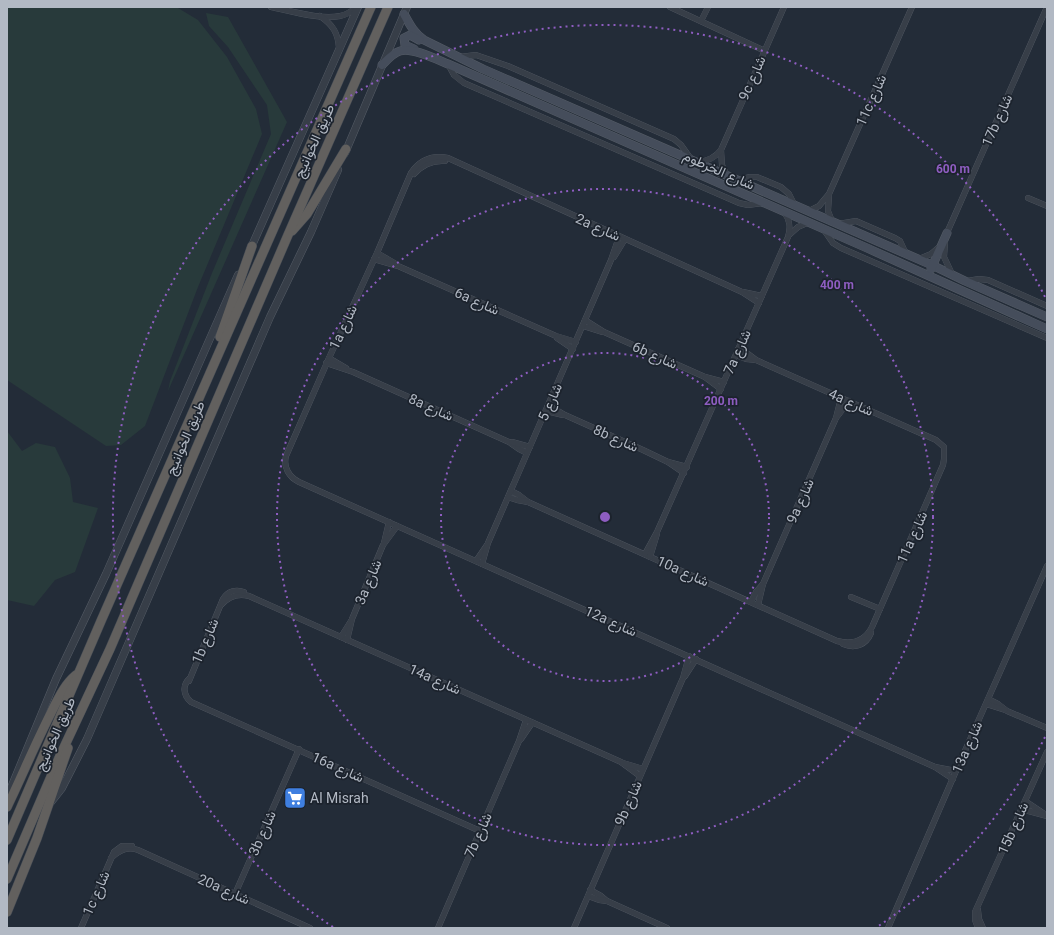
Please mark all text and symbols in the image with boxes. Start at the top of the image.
street label: 9c شارع [735,53,772,104]
street label: 11c شارع [853,72,892,129]
street label: 17b شارع [978,92,1018,150]
street label: طريق الخوانيج [291,102,340,182]
street label: شارع الخرطوم [680,147,757,196]
text: 600 m [936,162,970,176]
street label: 2a شارع [572,210,623,247]
text: 400 m [820,278,854,292]
street label: 6a شارع [451,284,502,321]
street label: 1a شارع [326,302,363,353]
street label: 7a شارع [720,327,757,378]
street label: 6b شارع [629,338,680,375]
street label: شارع 5 [535,381,568,425]
street label: 4a شارع [825,385,876,422]
street label: 8a شارع [405,390,456,427]
text: 200 m [704,394,738,408]
street label: طريق الخوانيج [162,399,211,479]
street label: 8b شارع [590,421,641,458]
street label: 9a شارع [783,476,820,527]
street label: 11a شارع [894,509,933,567]
centre of rings [598,510,612,524]
street label: 10a شارع [653,553,711,592]
street label: 3a شارع [351,557,387,608]
street label: 12a شارع [581,603,639,642]
street label: 1b شارع [188,616,224,667]
street label: 14a شارع [405,661,463,700]
street label: طريق الخوانيج [32,695,81,775]
street label: 13a شارع [949,719,988,777]
street label: 16a شارع [308,749,366,788]
street label: 9b شارع [611,778,648,829]
supermarket icon: Al Misrah [282,785,308,811]
place label: Al Misrah [310,790,369,806]
street label: 15b شارع [994,800,1034,858]
street label: 3b شارع [245,808,282,859]
street label: 7b شارع [461,810,498,861]
street label: 1c شارع [79,868,116,919]
street label: 20a شارع [194,871,252,910]

